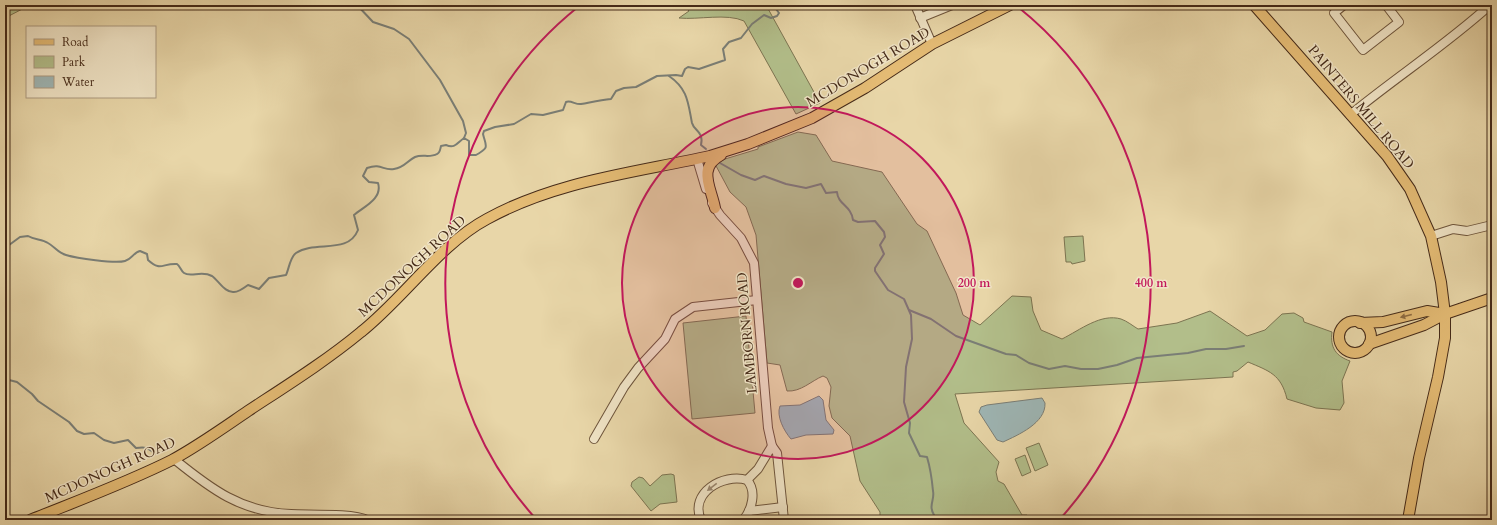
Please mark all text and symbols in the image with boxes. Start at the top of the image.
street label: MCDONOGH ROAD [803,23,933,111]
legend [26,26,156,98]
text: Road [62,34,89,50]
street label: PAINTERS MILL ROAD [1304,41,1418,173]
text: Park [62,54,86,70]
text: Water [61,74,95,90]
street label: MCDONOGH ROAD [354,211,470,321]
street label: LAMBORN ROAD [732,272,762,394]
text: 200 m [958,275,991,291]
text: 400 m [1135,275,1168,291]
centre of rings [791,276,805,290]
one-way arrow [1400,313,1413,319]
street label: MCDONOGH ROAD [42,433,178,507]
one-way arrow [706,482,717,491]

